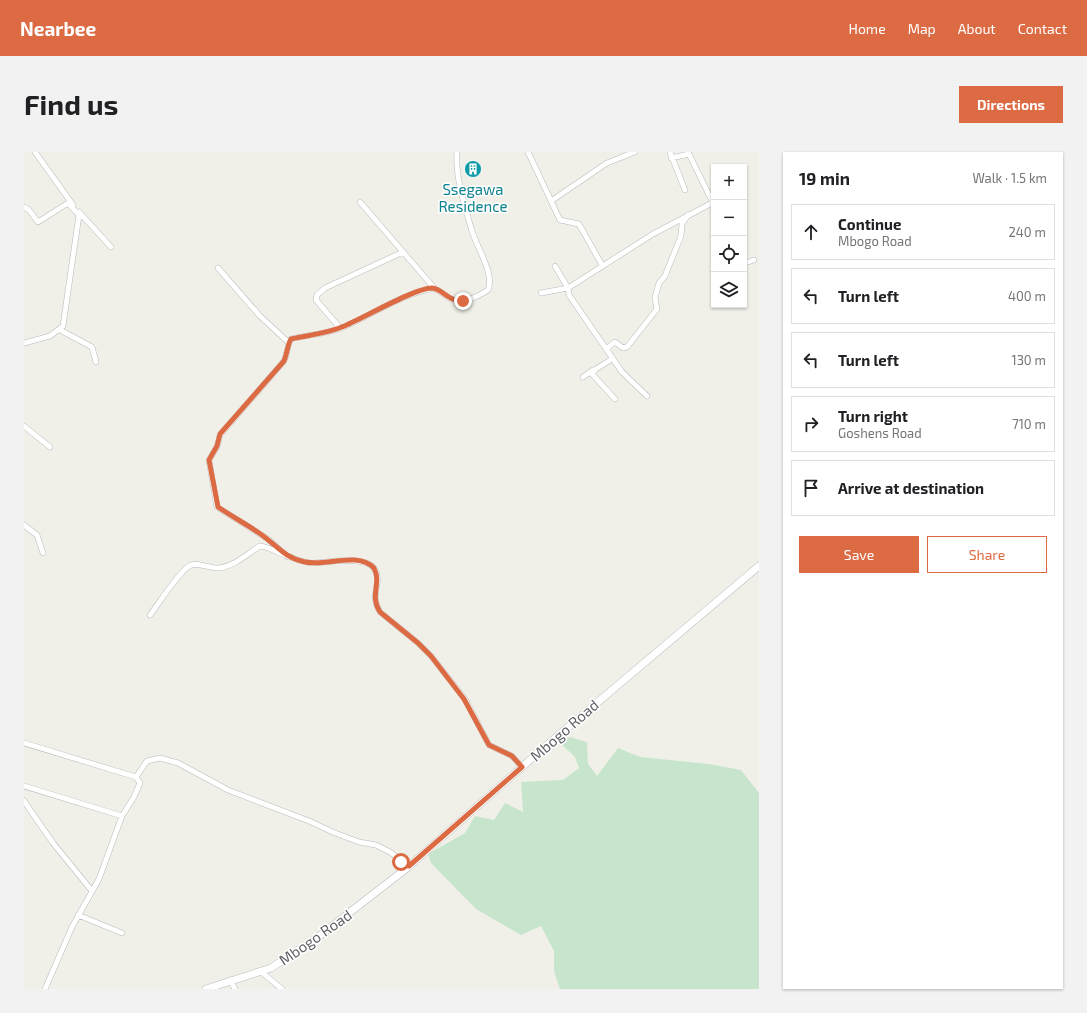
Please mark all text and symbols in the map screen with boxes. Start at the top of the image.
text: Nearbee [20,17,96,40]
text: Home [849,20,886,37]
text: Map [908,20,936,37]
text: About [958,20,996,37]
text: Contact [1018,20,1067,37]
button: Directions [959,86,1063,123]
text: Find us [24,87,118,121]
building icon: Ssegawa Residence [463,159,483,179]
map controls [711,164,747,308]
button: + [711,164,747,200]
text: 19 min [799,168,850,188]
text: Walk · 1.5 km [972,170,1047,186]
place label: Ssegawa Residence [438,180,508,215]
button: − [711,200,747,236]
text: Continue [838,215,901,233]
icon: ahead [800,221,822,243]
text: 240 m [1009,224,1046,240]
text: Mbogo Road [838,233,912,249]
button: locate [711,236,747,272]
button: layers [711,272,747,308]
icon: left [800,285,822,307]
text: Turn left [838,287,899,305]
text: 400 m [1008,288,1046,304]
route end [454,292,472,310]
icon: left [800,349,822,371]
text: Turn left [838,351,899,369]
text: 130 m [1011,352,1046,368]
text: Turn right [838,407,908,425]
icon: right [800,413,822,435]
text: 710 m [1012,416,1046,432]
text: Goshens Road [838,425,922,441]
icon: arrive [800,477,822,499]
text: Arrive at destination [838,479,984,497]
button: Save [799,536,919,573]
button: Share [927,536,1047,573]
street label: Mbogo Road [526,695,602,765]
route start [392,853,410,871]
street label: Mbogo Road [275,905,355,969]

